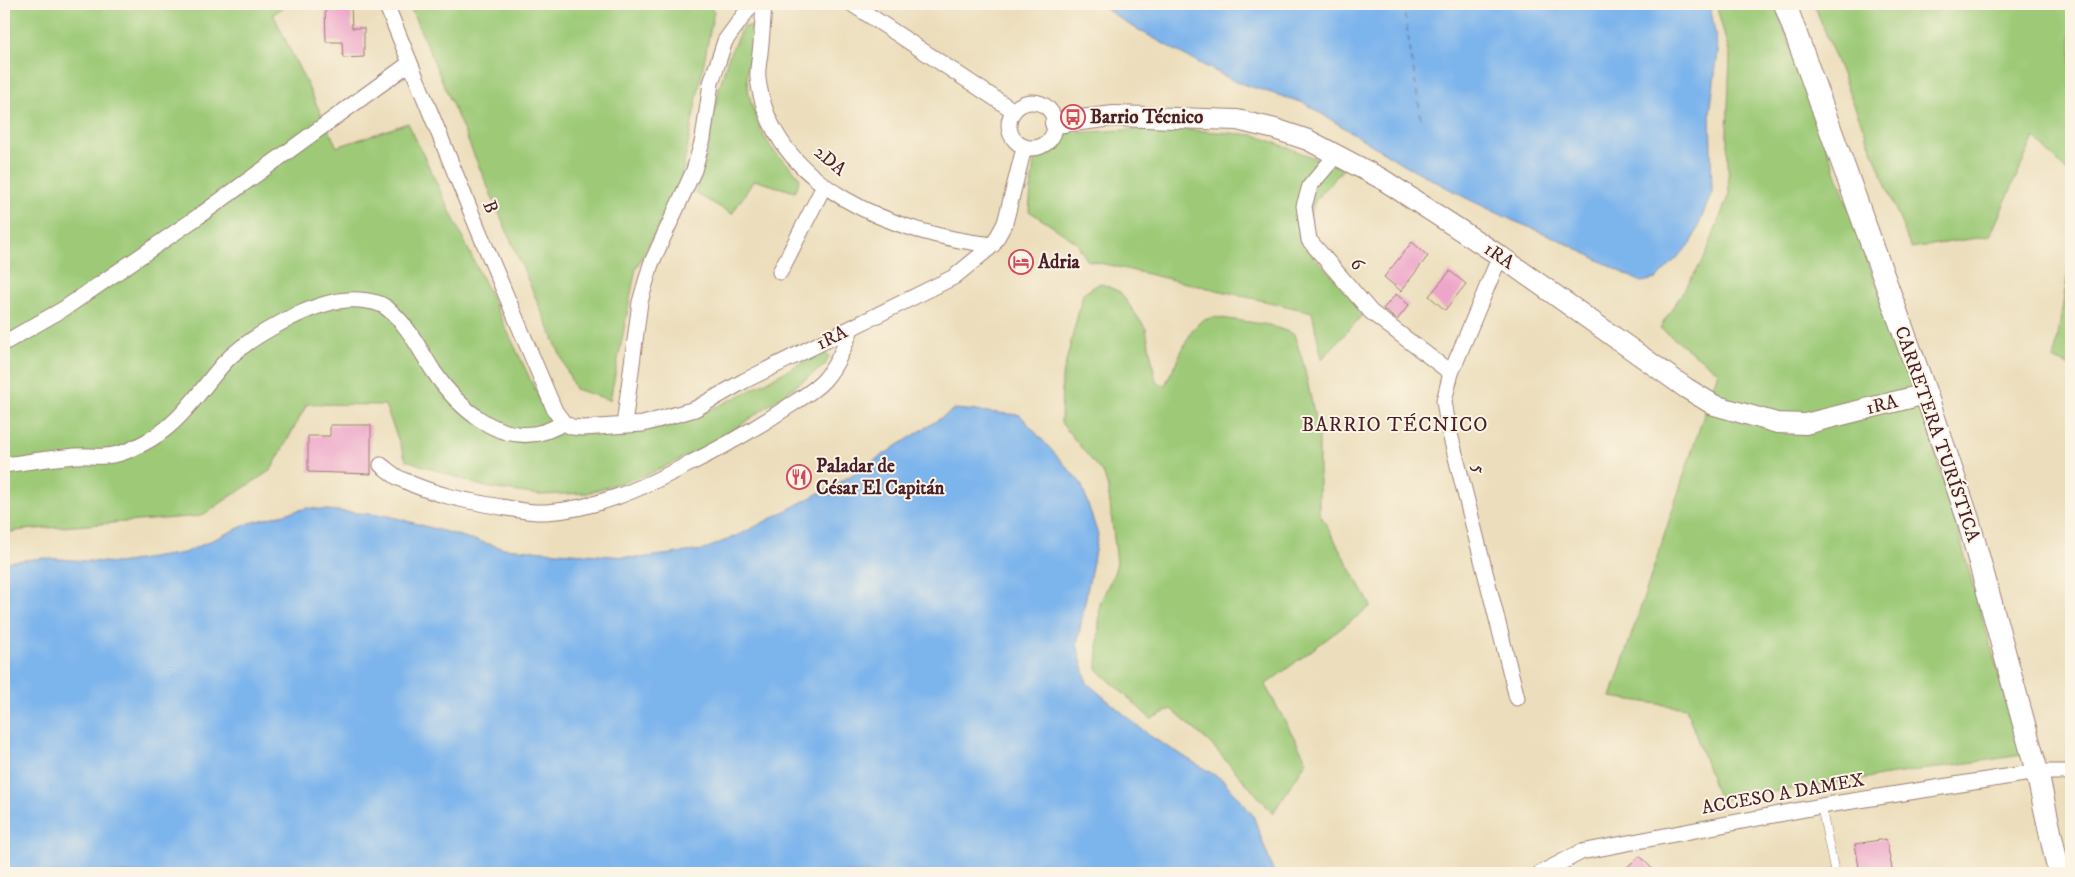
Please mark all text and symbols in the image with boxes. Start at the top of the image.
bus stop icon: Barrio Técnico [1060,104,1086,130]
place label: Barrio Técnico [1090,106,1203,129]
street label: 2DA [809,141,852,182]
street label: B [477,197,503,217]
street label: 1RA [1479,238,1519,275]
hotel icon: Adria [1008,249,1034,275]
place label: Adria [1037,251,1081,274]
street label: 6 [1345,253,1370,276]
street label: 1RA [813,320,852,355]
street label: CARRETERA TURÍSTICA [1889,323,1987,546]
street label: 1RA [1864,390,1901,420]
district label: BARRIO TÉCNICO [1301,413,1489,438]
place label: Paladar de César El Capitán [816,455,946,500]
street label: 5 [1467,462,1491,477]
restaurant icon: Paladar de César El Capitán [786,464,812,490]
street label: ACCESO A DAMEX [1700,768,1866,820]

